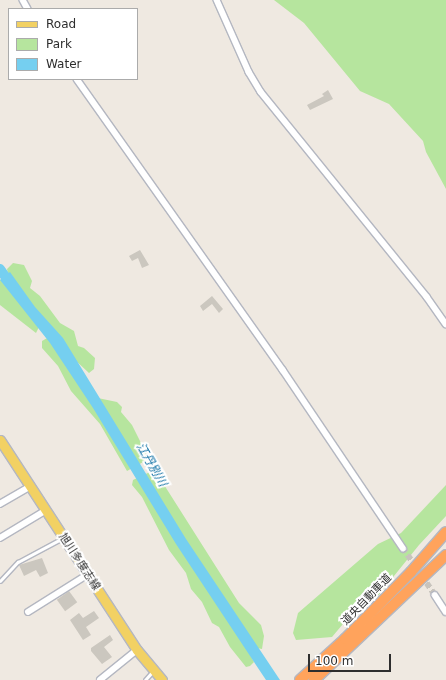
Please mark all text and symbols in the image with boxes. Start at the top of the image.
legend [8,8,138,80]
text: Road [46,17,76,31]
text: Park [46,37,72,51]
text: Water [46,57,81,71]
water label: 江丹別川 [133,441,169,489]
street label: 旭川多度志線 [55,531,103,593]
street label: 道央自動車道 [339,572,395,628]
scale bar [310,646,393,672]
text: 100 m [315,654,353,668]

